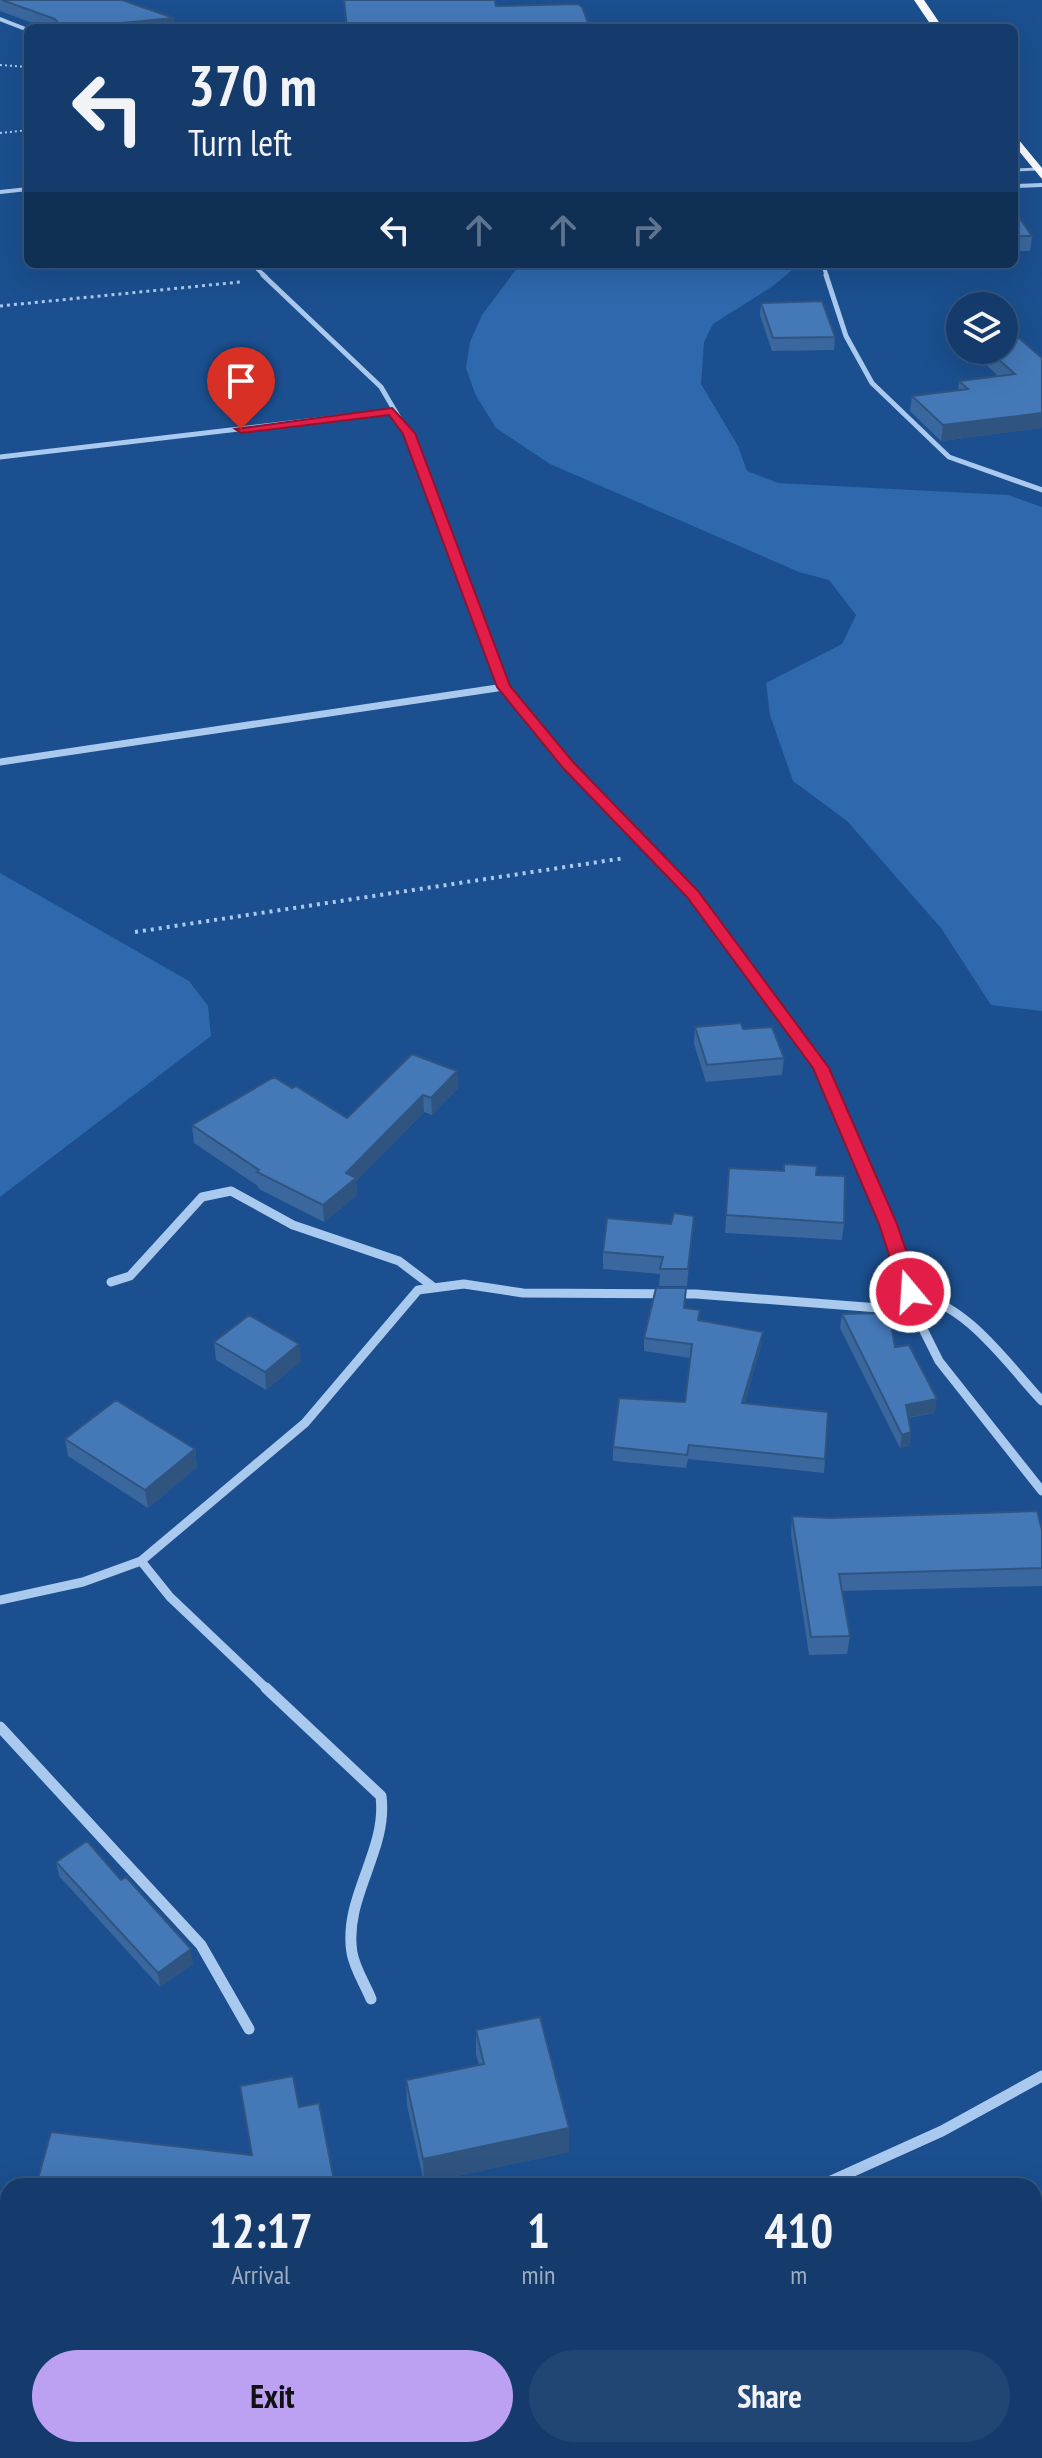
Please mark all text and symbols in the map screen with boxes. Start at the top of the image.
text: 370 m [188,49,317,121]
icon: left [56,56,160,160]
text: Turn left [188,119,292,166]
icon: left [373,208,417,252]
icon: ahead [457,208,501,252]
icon: ahead [541,208,585,252]
icon: right [625,208,669,252]
map controls [946,292,1018,364]
button: layers [946,292,1018,364]
pin [207,347,275,429]
icon: arrive [219,359,263,403]
position arrow [868,1250,952,1334]
text: 12:17 [209,2199,313,2261]
text: 1 [527,2199,550,2261]
text: 410 [764,2199,833,2261]
text: Arrival [231,2258,290,2291]
text: min [521,2258,555,2291]
text: m [790,2258,807,2291]
button: Exit [32,2350,513,2442]
button: Share [529,2350,1010,2442]

